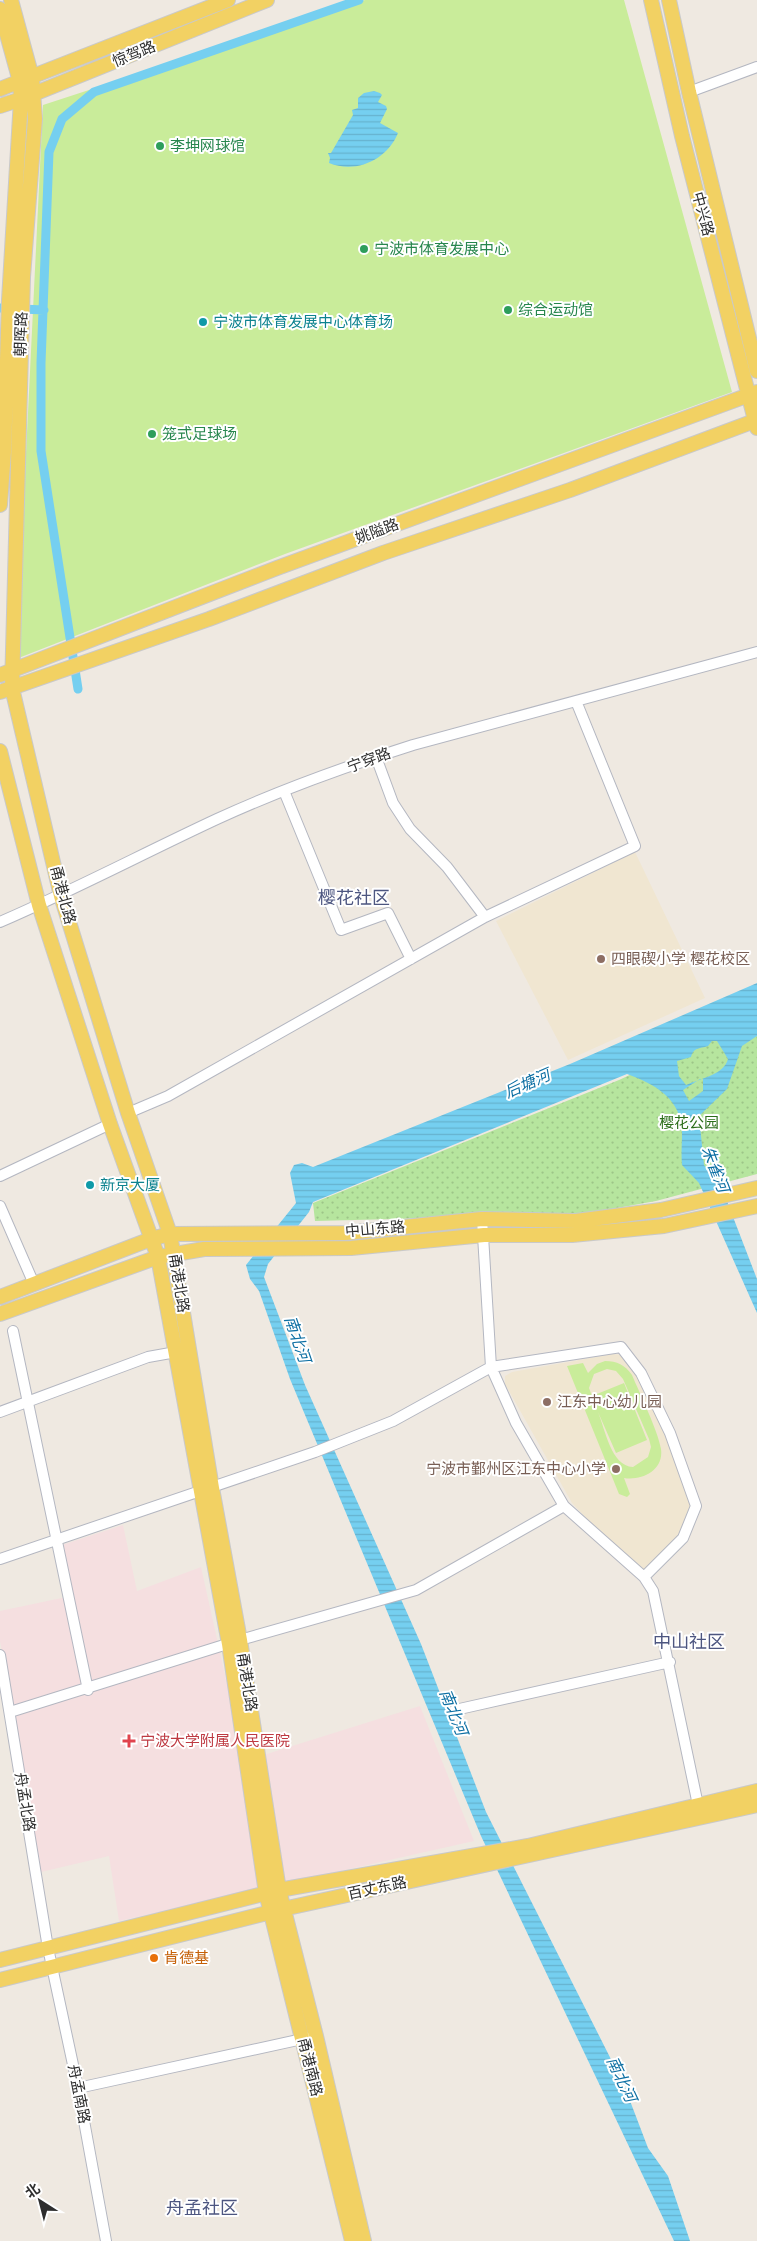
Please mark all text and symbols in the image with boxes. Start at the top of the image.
street label: 惊驾路 [109,36,158,71]
place label: 李坤网球馆 [170,136,245,155]
marker: 李坤网球馆 [154,140,166,152]
street label: 中兴路 [688,190,718,238]
place label: 宁波市体育发展中心 [374,239,509,258]
marker: 宁波市体育发展中心 [358,243,370,255]
place label: 综合运动馆 [518,300,593,319]
marker: 综合运动馆 [502,304,514,316]
street label: 朝晖路 [10,311,31,357]
place label: 宁波市体育发展中心体育场 [213,312,393,331]
marker: 宁波市体育发展中心体育场 [197,316,209,328]
place label: 笼式足球场 [162,424,237,443]
marker: 笼式足球场 [146,428,158,440]
street label: 姚隘路 [352,514,401,547]
street label: 宁穿路 [344,743,393,776]
street label: 甬港北路 [47,863,80,926]
district label: 樱花社区 [318,886,390,909]
place label: 四眼碶小学 樱花校区 [611,949,750,968]
marker: 四眼碶小学 樱花校区 [595,953,607,965]
water label: 后塘河 [501,1063,556,1102]
park label: 樱花公园 [659,1113,719,1132]
water label: 朱雀河 [698,1143,735,1198]
place label: 新京大厦 [100,1175,160,1194]
marker: 新京大厦 [84,1179,96,1191]
street label: 中山东路 [344,1216,406,1241]
street label: 甬港北路 [165,1252,194,1314]
water label: 南北河 [281,1313,316,1368]
place label: 江东中心幼儿园 [557,1392,662,1411]
marker: 江东中心幼儿园 [541,1396,553,1408]
place label: 宁波市鄞州区江东中心小学 [426,1459,606,1478]
marker: 宁波市鄞州区江东中心小学 [610,1463,622,1475]
district label: 中山社区 [653,1630,725,1653]
street label: 甬港北路 [233,1651,262,1713]
water label: 南北河 [436,1686,473,1741]
place label: 宁波大学附属人民医院 [140,1731,290,1750]
marker: 宁波大学附属人民医院 [122,1734,136,1748]
street label: 舟孟北路 [11,1771,40,1833]
street label: 百丈东路 [346,1872,408,1903]
place label: 肯德基 [164,1948,209,1967]
marker: 肯德基 [148,1952,160,1964]
street label: 甬港南路 [294,2035,327,2098]
water label: 南北河 [603,2053,642,2108]
street label: 舟孟南路 [64,2063,95,2125]
north arrow [15,2176,65,2226]
text: 北 [21,2179,43,2202]
district label: 舟孟社区 [166,2196,238,2219]

